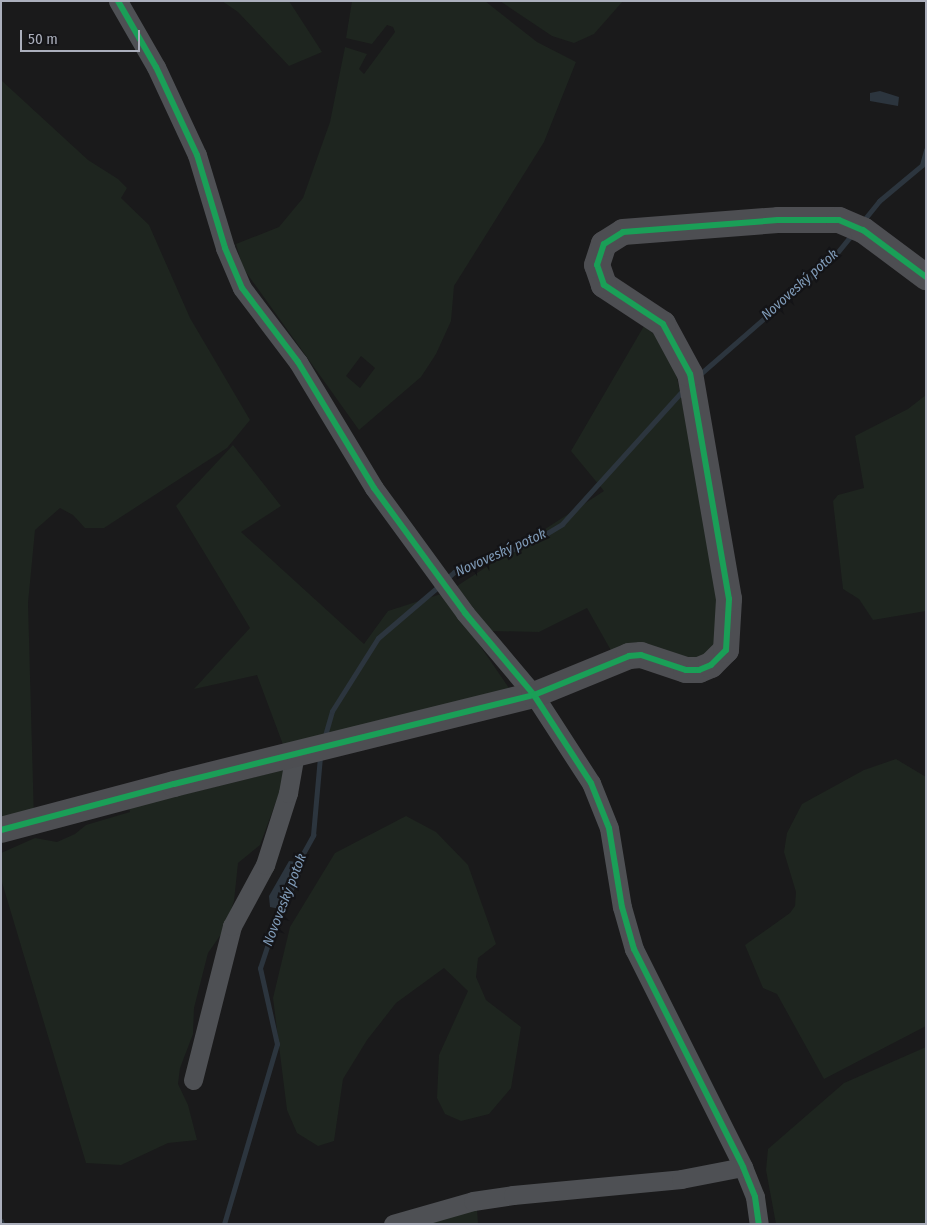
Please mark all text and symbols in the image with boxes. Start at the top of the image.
scale bar [22,20,142,52]
text: 50 m [28,30,58,48]
water label: Novoveský potok [758,246,842,324]
water label: Novoveský potok [453,525,549,581]
water label: Novoveský potok [260,851,310,949]

